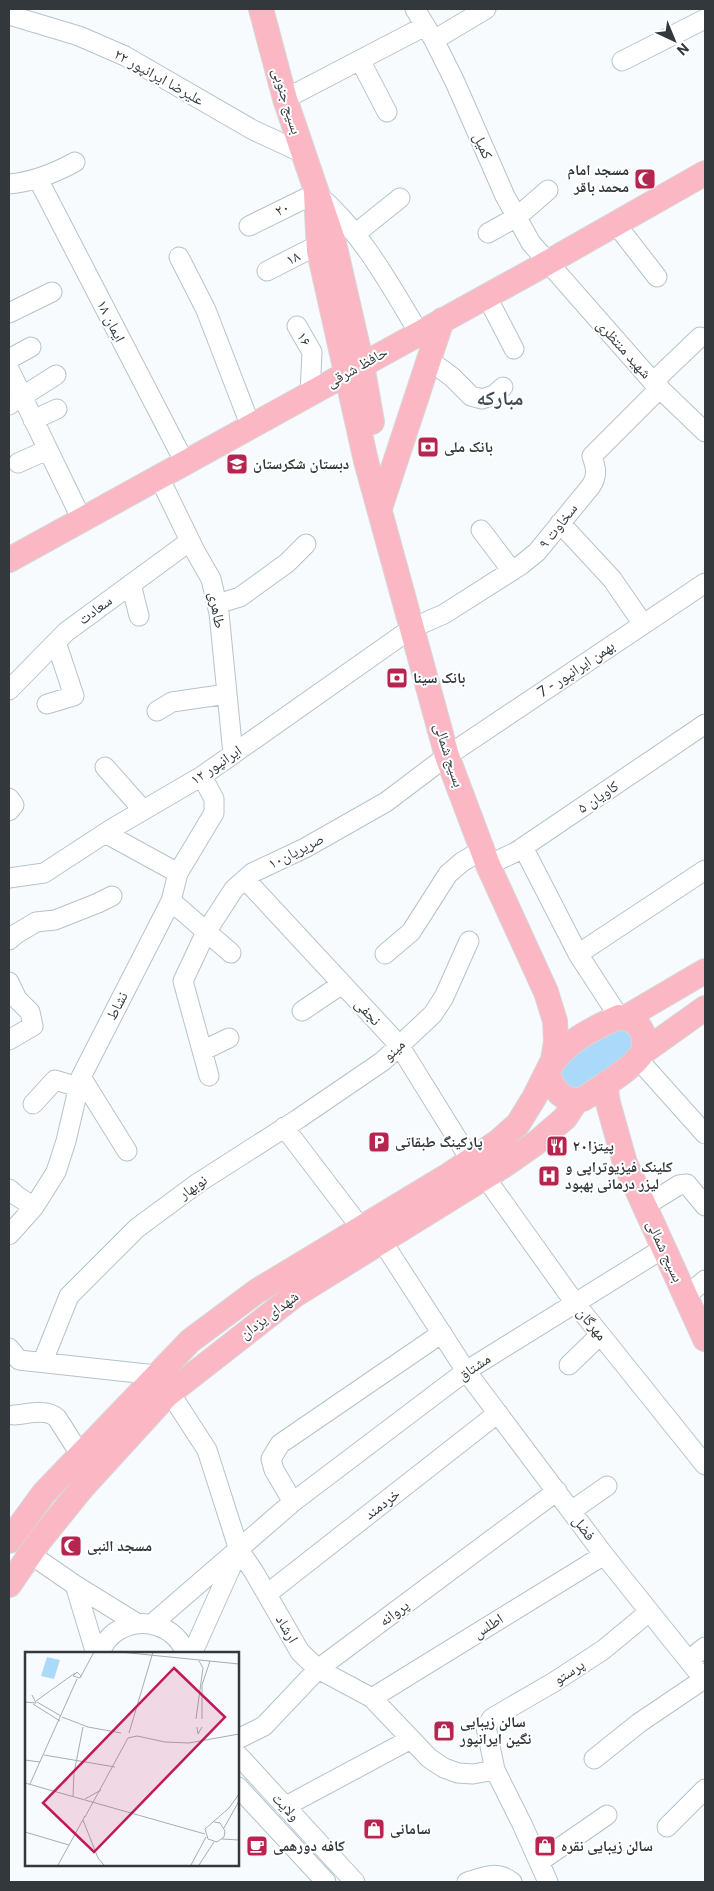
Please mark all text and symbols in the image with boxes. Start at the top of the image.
north arrow [649,15,699,65]
text: N [674,40,692,59]
street label: علیرضا ایرانپور ۲۲ [111,45,207,109]
street label: بسیج جنوبی [267,66,306,137]
street label: کمیل [468,130,497,162]
place label: مسجد امام محمد باقر [567,161,629,196]
mosque icon: مسجد امام محمد باقر [633,167,657,191]
street label: ۲۰ [272,198,292,220]
street label: ۱۸ [283,247,303,269]
street label: ایمان ۱۸ [92,297,129,345]
street label: شهید منتظری [592,316,655,383]
street label: ۱۶ [293,329,315,350]
street label: حافظ شرقی [323,343,392,392]
district label: مبارکه [477,386,523,410]
bank icon: بانک ملی [416,435,440,459]
place label: بانک ملی [444,438,493,456]
school or university icon: دبستان شکرستان [225,452,249,476]
place label: دبستان شکرستان [253,455,349,473]
street label: سخاوت ۹ [535,500,581,552]
street label: طاهری [204,590,229,630]
street label: سعادت [75,591,116,629]
street label: بهمن ایرانپور - 7 [534,637,619,702]
bank icon: بانک سینا [385,666,409,690]
place label: بانک سینا [413,669,465,687]
street label: بسیج شمالی [429,721,468,790]
street label: ایرانپور ۱۲ [187,741,245,789]
street label: کاویان ۵ [574,777,622,818]
street label: صریریان۱۰ [265,829,327,874]
street label: نشاط [102,989,132,1023]
street label: نجفی [350,995,385,1030]
street label: مینو [379,1035,409,1065]
parking icon: پارکینگ طبقاتی [367,1130,391,1154]
place label: پارکینگ طبقاتی [395,1133,483,1151]
restaurant icon: پیتزا۲۰ [545,1134,569,1158]
place label: پیتزا۲۰ [573,1137,614,1155]
place label: کلینک فیزیوتراپی و لیزر درمانی بهبود [565,1158,673,1193]
hospital icon: کلینک فیزیوتراپی و لیزر درمانی بهبود [537,1164,561,1188]
street label: نوبهار [174,1171,211,1204]
street label: بسیج شمالی [642,1217,687,1285]
street label: شهدای یزدان [236,1287,303,1344]
street label: مهرگان [572,1304,611,1345]
street label: مشتاق [454,1349,495,1385]
street label: خردمند [361,1484,404,1523]
street label: فضل [568,1512,599,1545]
mosque icon: مسجد النبی [59,1534,83,1558]
place label: مسجد النبی [87,1537,152,1555]
street label: پروانه [376,1596,413,1630]
street label: اطلس [469,1610,507,1643]
street label: ارشاد [272,1612,302,1646]
inset map [25,1652,239,1866]
street label: پرستو [550,1655,588,1689]
place label: سالن زیبایی نگین ایرانپور [459,1713,531,1748]
shop icon: سالن زیبایی نگین ایرانپور [432,1719,456,1743]
street label: ولایت [268,1789,304,1825]
shop icon: سامانی [362,1817,386,1841]
place label: سامانی [390,1820,431,1838]
cafe icon: کافه دورهمی [245,1834,269,1858]
shop icon: سالن زیبایی نقره [533,1834,557,1858]
place label: کافه دورهمی [273,1837,345,1855]
place label: سالن زیبایی نقره [561,1837,653,1855]

